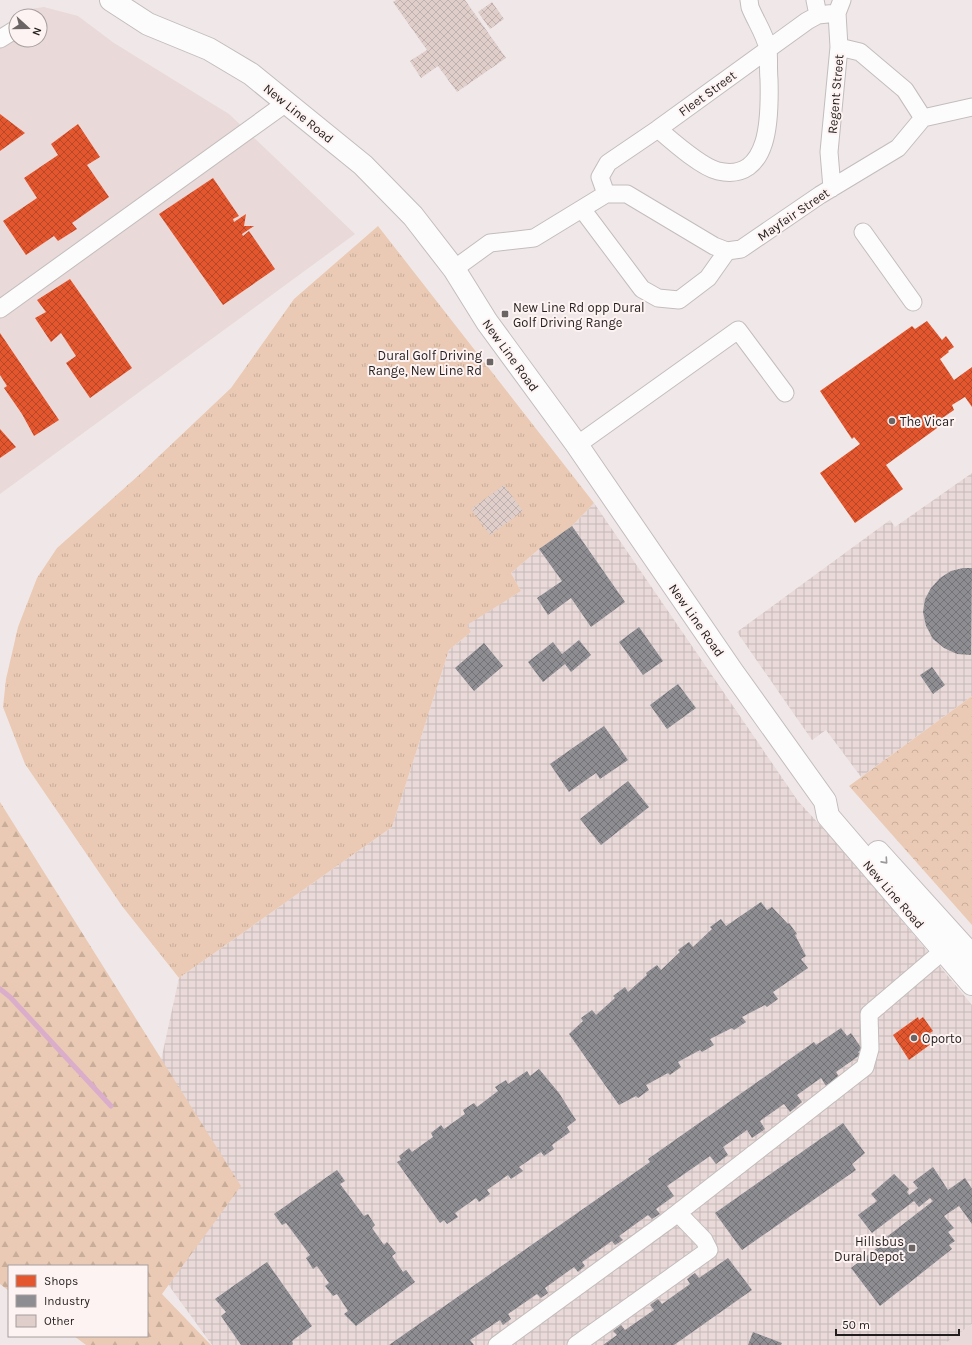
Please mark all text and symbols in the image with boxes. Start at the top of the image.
north arrow [8,8,48,48]
text: N [29,25,44,37]
street label: Regent Street [825,53,846,135]
street label: Fleet Street [676,67,739,119]
street label: New Line Road [261,81,337,146]
street label: Mayfair Street [755,185,832,244]
place label: New Line Rd opp Dural Golf Driving Range [513,300,645,330]
marker: New Line Rd opp Dural Golf Driving Range [500,309,510,319]
street label: New Line Road [479,316,542,394]
place label: Dural Golf Driving Range, New Line Rd [368,348,483,378]
marker: Dural Golf Driving Range, New Line Rd [485,357,495,367]
place label: The Vicar [900,414,954,429]
marker: The Vicar [887,416,897,426]
street label: New Line Road [666,581,727,660]
one-way arrow [881,856,888,864]
street label: New Line Road [860,857,927,932]
place label: Oporto [922,1031,962,1046]
marker: Oporto [909,1033,919,1043]
place label: Hillsbus Dural Depot [834,1234,904,1264]
marker: Hillsbus Dural Depot [907,1243,917,1253]
legend [8,1265,148,1337]
text: Shops [44,1274,78,1288]
text: Industry [44,1294,90,1308]
scale bar [836,1311,959,1337]
text: Other [44,1314,75,1328]
text: 50 m [842,1318,870,1332]

